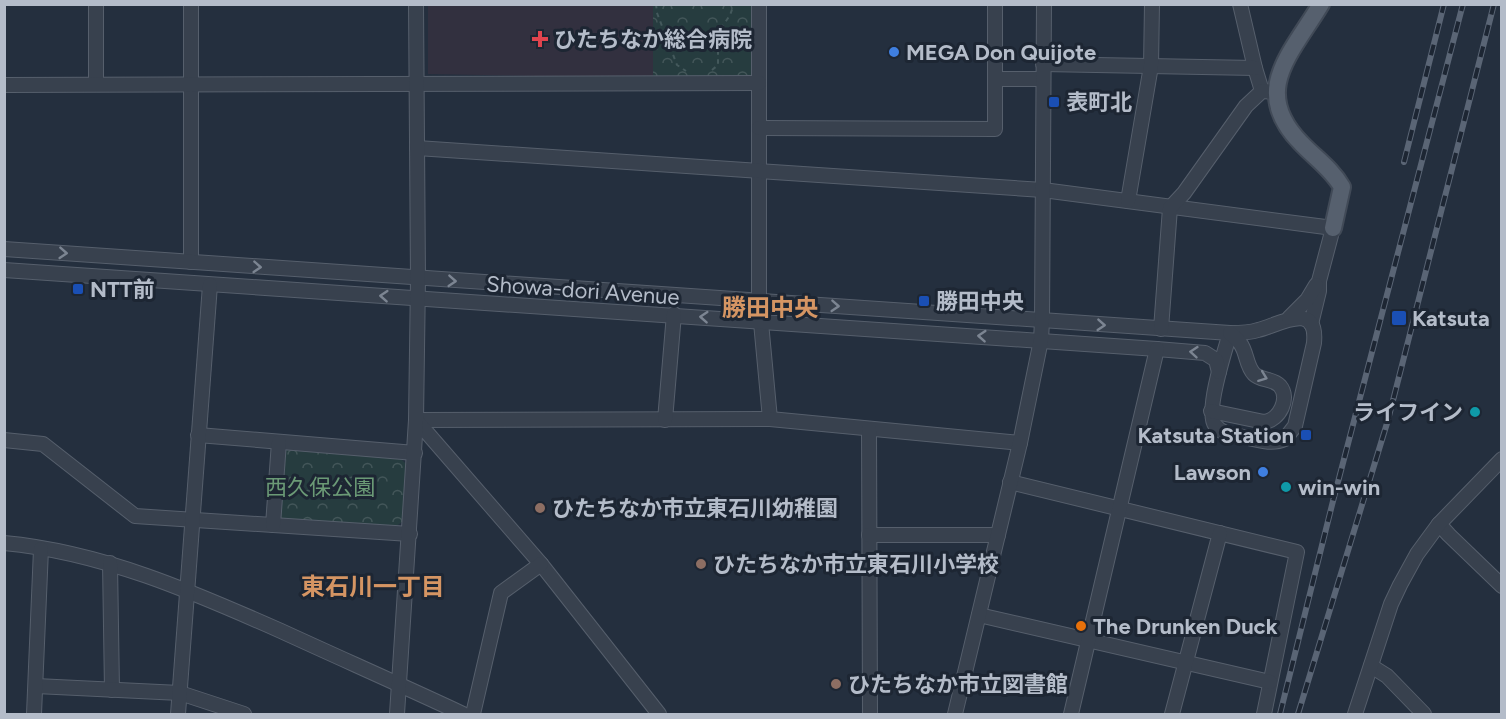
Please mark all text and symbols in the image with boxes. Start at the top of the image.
place label: ひたちなか総合病院 [554,26,752,53]
marker: ひたちなか総合病院 [531,30,549,48]
place label: MEGA Don Quijote [906,39,1096,66]
marker: MEGA Don Quijote [887,45,901,59]
place label: 表町北 [1066,89,1132,116]
marker: 表町北 [1047,95,1061,109]
one-way arrow [58,247,67,260]
one-way arrow [253,260,262,273]
street label: Showa-dori Avenue [485,270,681,311]
one-way arrow [447,274,456,287]
place label: NTT前 [90,276,155,303]
marker: NTT前 [71,282,85,296]
place label: 勝田中央 [936,288,1024,315]
one-way arrow [379,290,388,303]
district label: 勝田中央 [722,293,818,322]
marker: 勝田中央 [917,294,931,308]
one-way arrow [831,300,840,313]
place label: Katsuta [1412,305,1490,332]
marker: Katsuta [1390,309,1408,327]
one-way arrow [699,310,708,323]
one-way arrow [1096,318,1105,331]
one-way arrow [978,330,987,343]
one-way arrow [1189,346,1198,359]
one-way arrow [1258,370,1268,383]
place label: ライフイン [1353,399,1463,426]
marker: ライフイン [1468,405,1482,419]
place label: Katsuta Station [1137,422,1294,449]
marker: Katsuta Station [1299,428,1313,442]
place label: Lawson [1174,459,1251,486]
marker: Lawson [1256,465,1270,479]
park label: 西久保公園 [265,474,375,501]
place label: win-win [1298,474,1380,501]
marker: win-win [1279,480,1293,494]
place label: ひたちなか市立東石川幼稚園 [552,495,838,522]
marker: ひたちなか市立東石川幼稚園 [533,501,547,515]
place label: ひたちなか市立東石川小学校 [713,551,999,578]
marker: ひたちなか市立東石川小学校 [694,557,708,571]
district label: 東石川一丁目 [301,572,445,601]
place label: The Drunken Duck [1093,613,1278,640]
marker: The Drunken Duck [1074,619,1088,633]
place label: ひたちなか市立図書館 [848,671,1068,698]
marker: ひたちなか市立図書館 [829,677,843,691]

